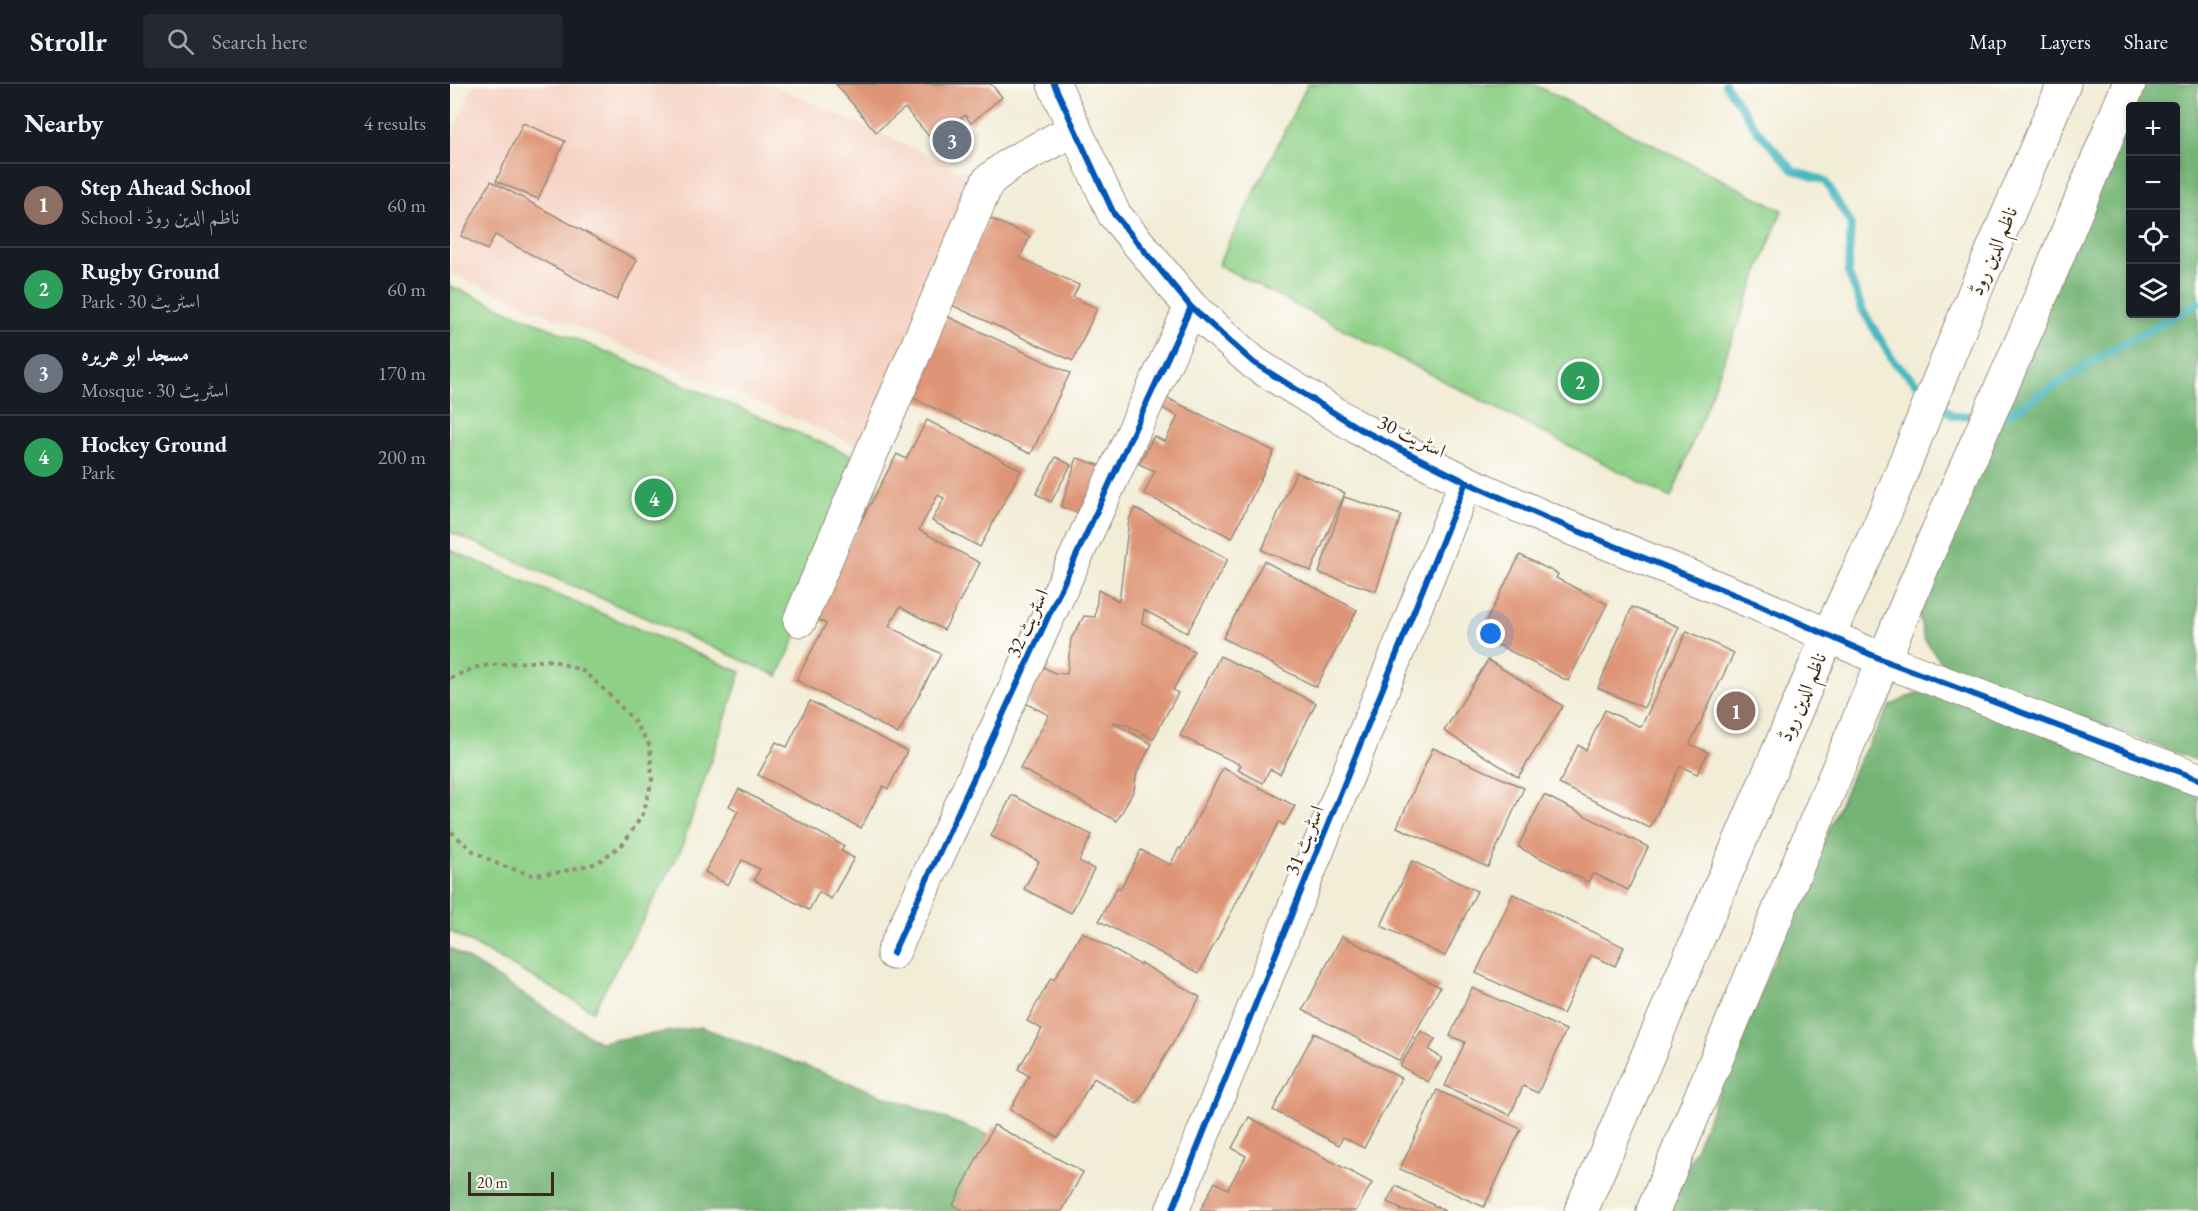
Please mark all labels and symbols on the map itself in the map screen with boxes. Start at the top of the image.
pin: 3 [932,118,972,162]
street label: ناظم الدین روڈ [1963,202,2029,302]
pin: 2 [1560,358,1600,404]
street label: اسٹریٹ 30 [1374,408,1450,464]
pin: 4 [634,476,674,520]
street label: اسٹریٹ 32 [1000,584,1054,662]
your location [1476,619,1505,648]
street label: ناظم الدین روڈ [1772,648,1838,748]
pin: 1 [1716,688,1756,734]
street label: اسٹریٹ 31 [1278,801,1330,879]
scale bar [468,1169,554,1196]

